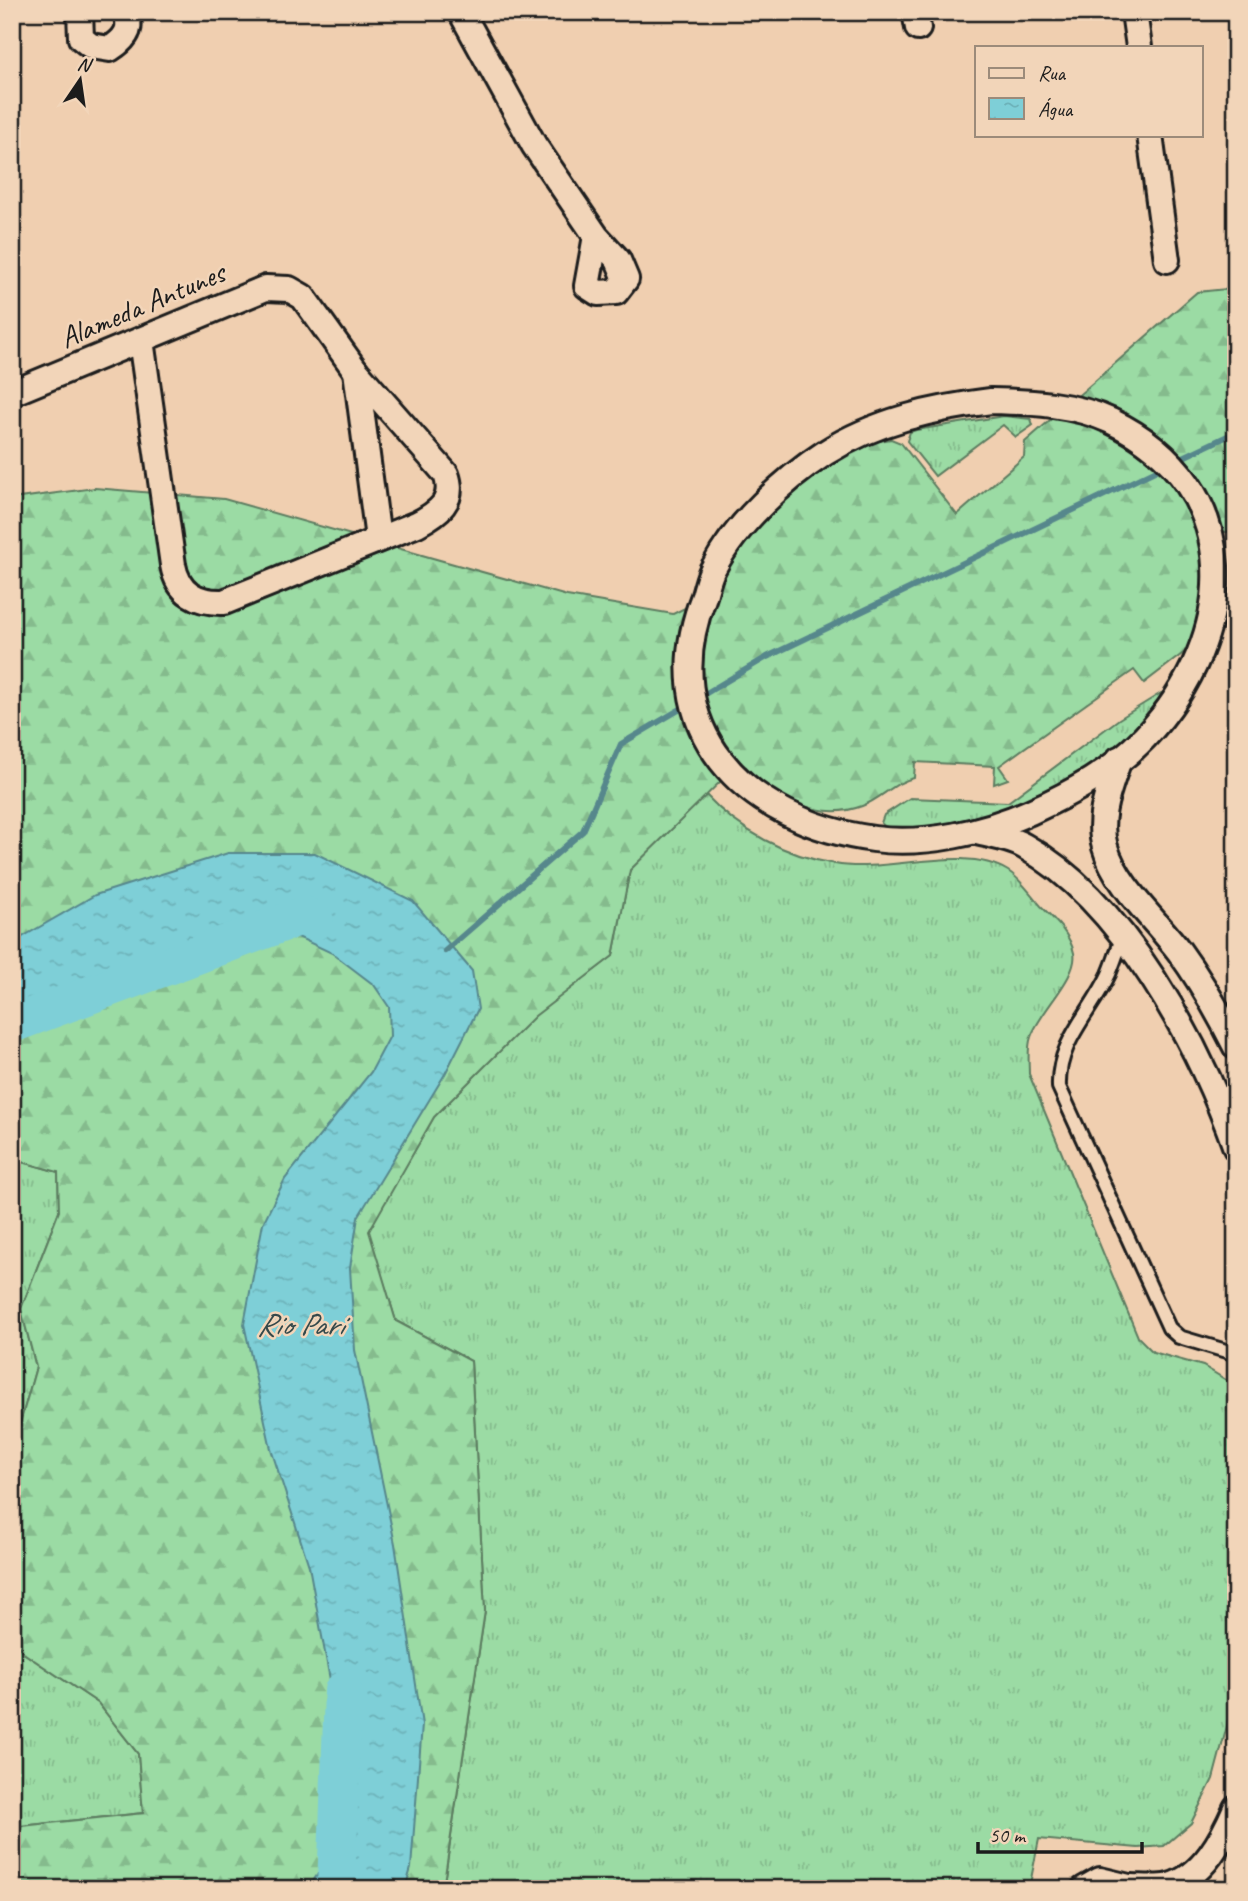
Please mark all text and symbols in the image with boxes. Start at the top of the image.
north arrow [46,46,116,116]
legend [975,46,1202,136]
text: N [75,51,95,78]
text: Rua [1038,60,1066,86]
text: Água [1038,96,1074,122]
street label: Alameda Antunes [54,252,233,357]
water label: Rio Pari [257,1304,351,1345]
scale bar [978,1810,1143,1854]
text: 50 m [989,1822,1027,1848]

